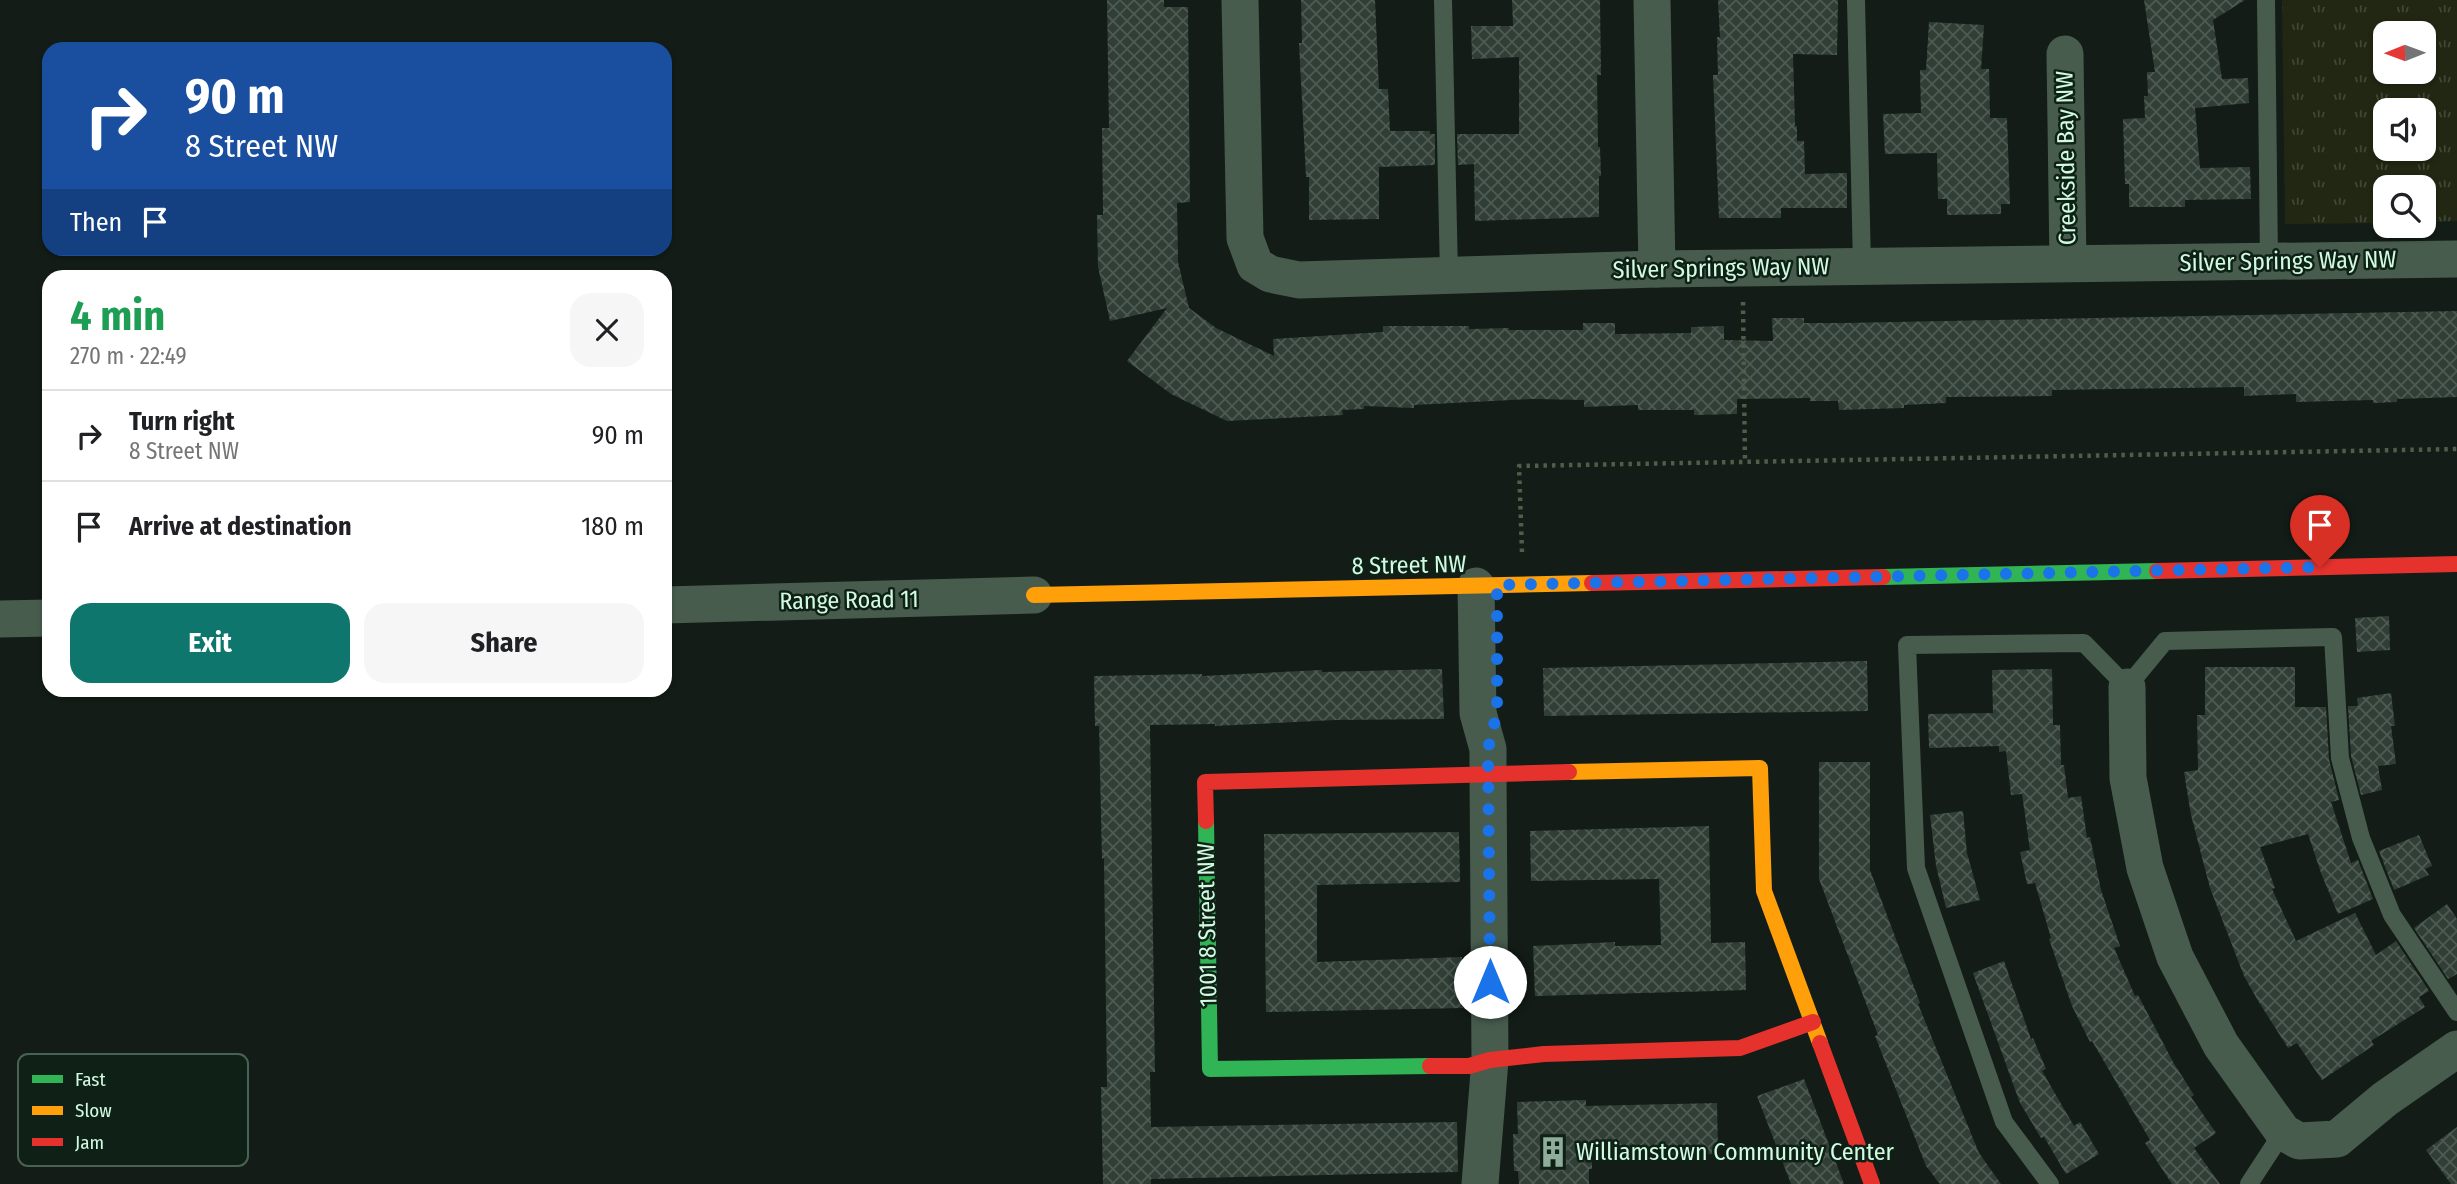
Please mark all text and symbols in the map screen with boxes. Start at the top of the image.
north arrow [2373,21,2436,84]
map controls [2373,21,2436,238]
text: 90 m [185,67,285,126]
icon: right [70,70,161,161]
street label: Creekside Bay NW [2050,71,2082,245]
button: sound [2373,98,2436,161]
text: 8 Street NW [185,127,338,165]
button: search [2373,175,2436,238]
icon: arrive [136,203,174,241]
text: Then [70,207,122,238]
street label: Silver Springs Way NW [2179,245,2397,277]
street label: Silver Springs Way NW [1612,252,1830,284]
text: 4 min [70,291,165,341]
button: close [570,293,644,367]
text: 270 m · 22:49 [70,342,187,370]
text: Turn right [129,406,235,437]
icon: right [70,417,108,455]
text: 90 m [592,420,644,451]
text: 8 Street NW [129,437,239,465]
pin [2290,495,2350,567]
icon: arrive [2301,506,2339,544]
icon: arrive [70,508,108,546]
text: Arrive at destination [129,511,352,542]
text: 180 m [581,511,644,542]
street label: 8 Street NW [1351,550,1467,580]
street label: Range Road 11 [779,585,919,615]
button: Exit [70,603,350,683]
button: Share [364,603,644,683]
street label: 1001 8 Street NW [1192,843,1222,1007]
position arrow [1453,945,1527,1019]
legend [18,1054,248,1166]
text: Fast [75,1068,106,1091]
text: Slow [75,1099,112,1122]
text: Jam [75,1131,104,1154]
building icon: Williamstown Community Center [1536,1135,1570,1169]
place label: Williamstown Community Center [1576,1138,1895,1166]

